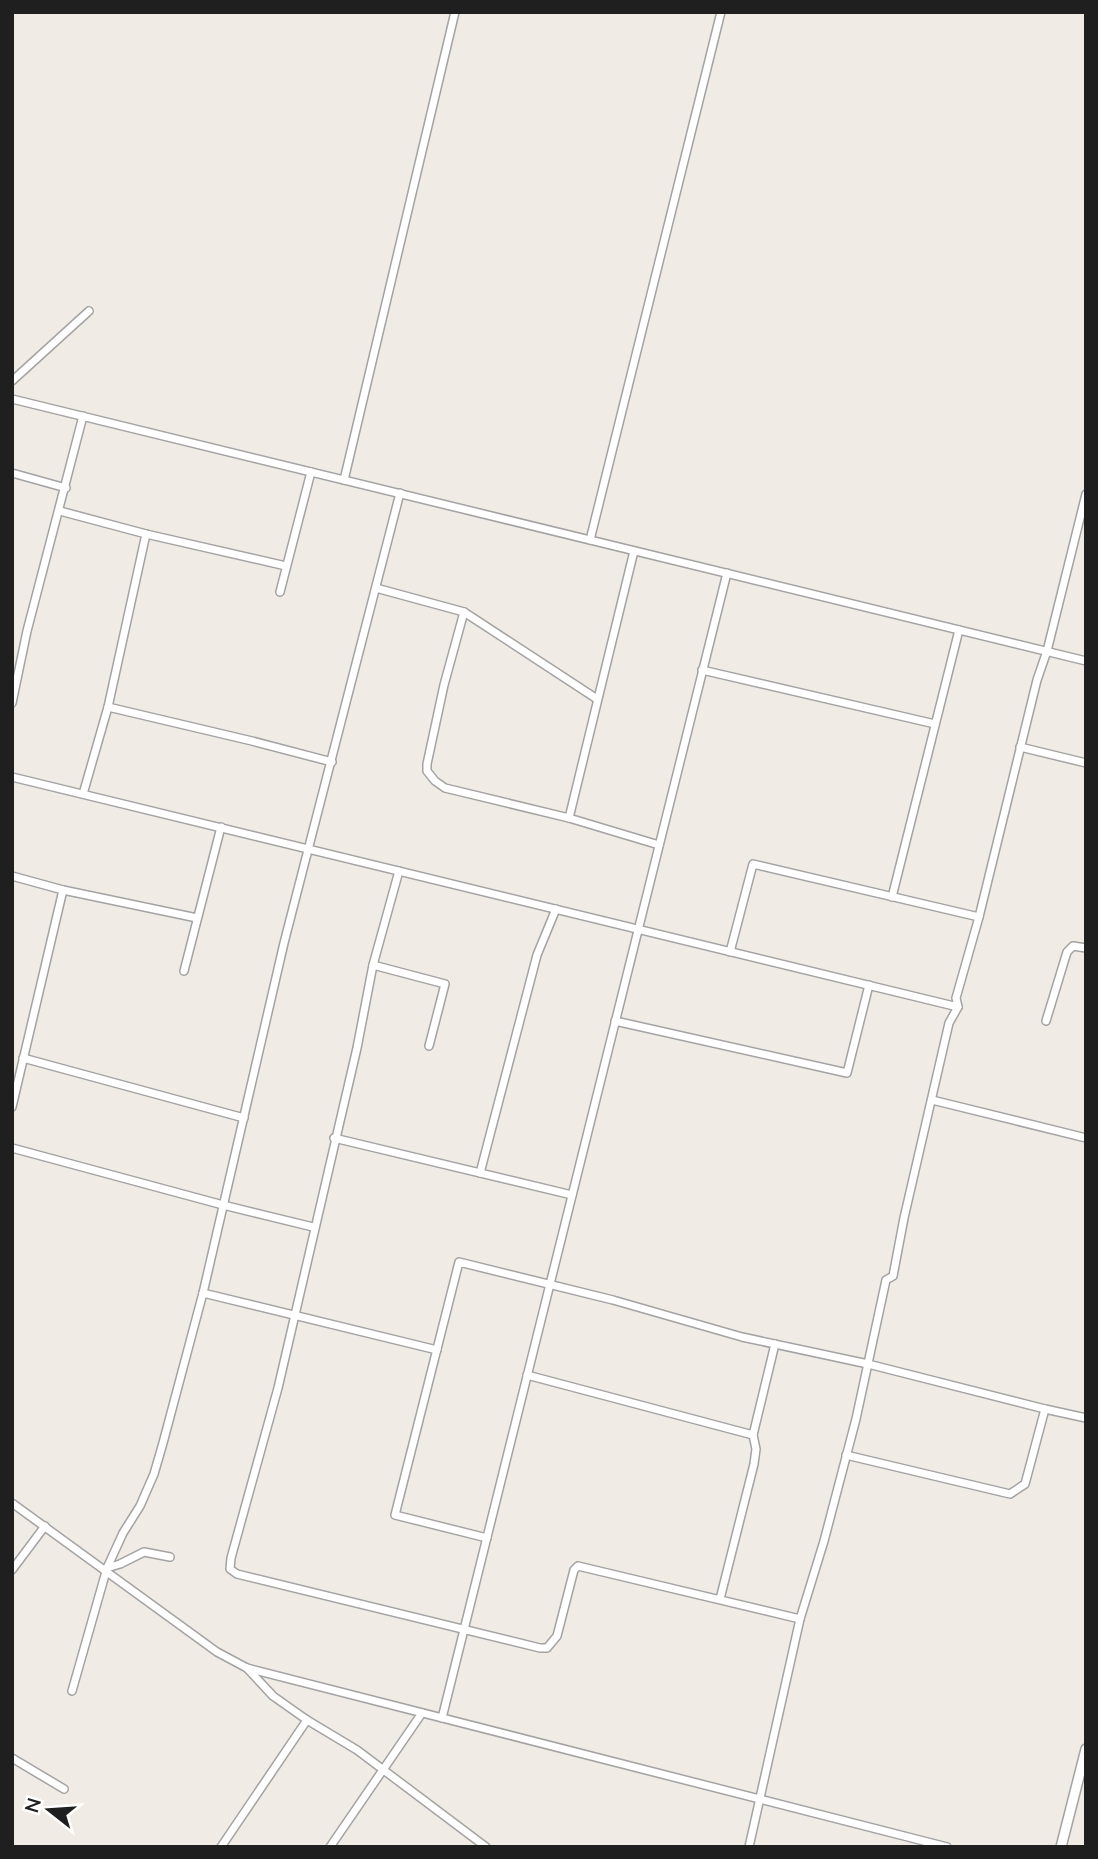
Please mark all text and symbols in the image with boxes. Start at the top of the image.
north arrow [14,1775,84,1845]
text: N [19,1795,48,1816]

